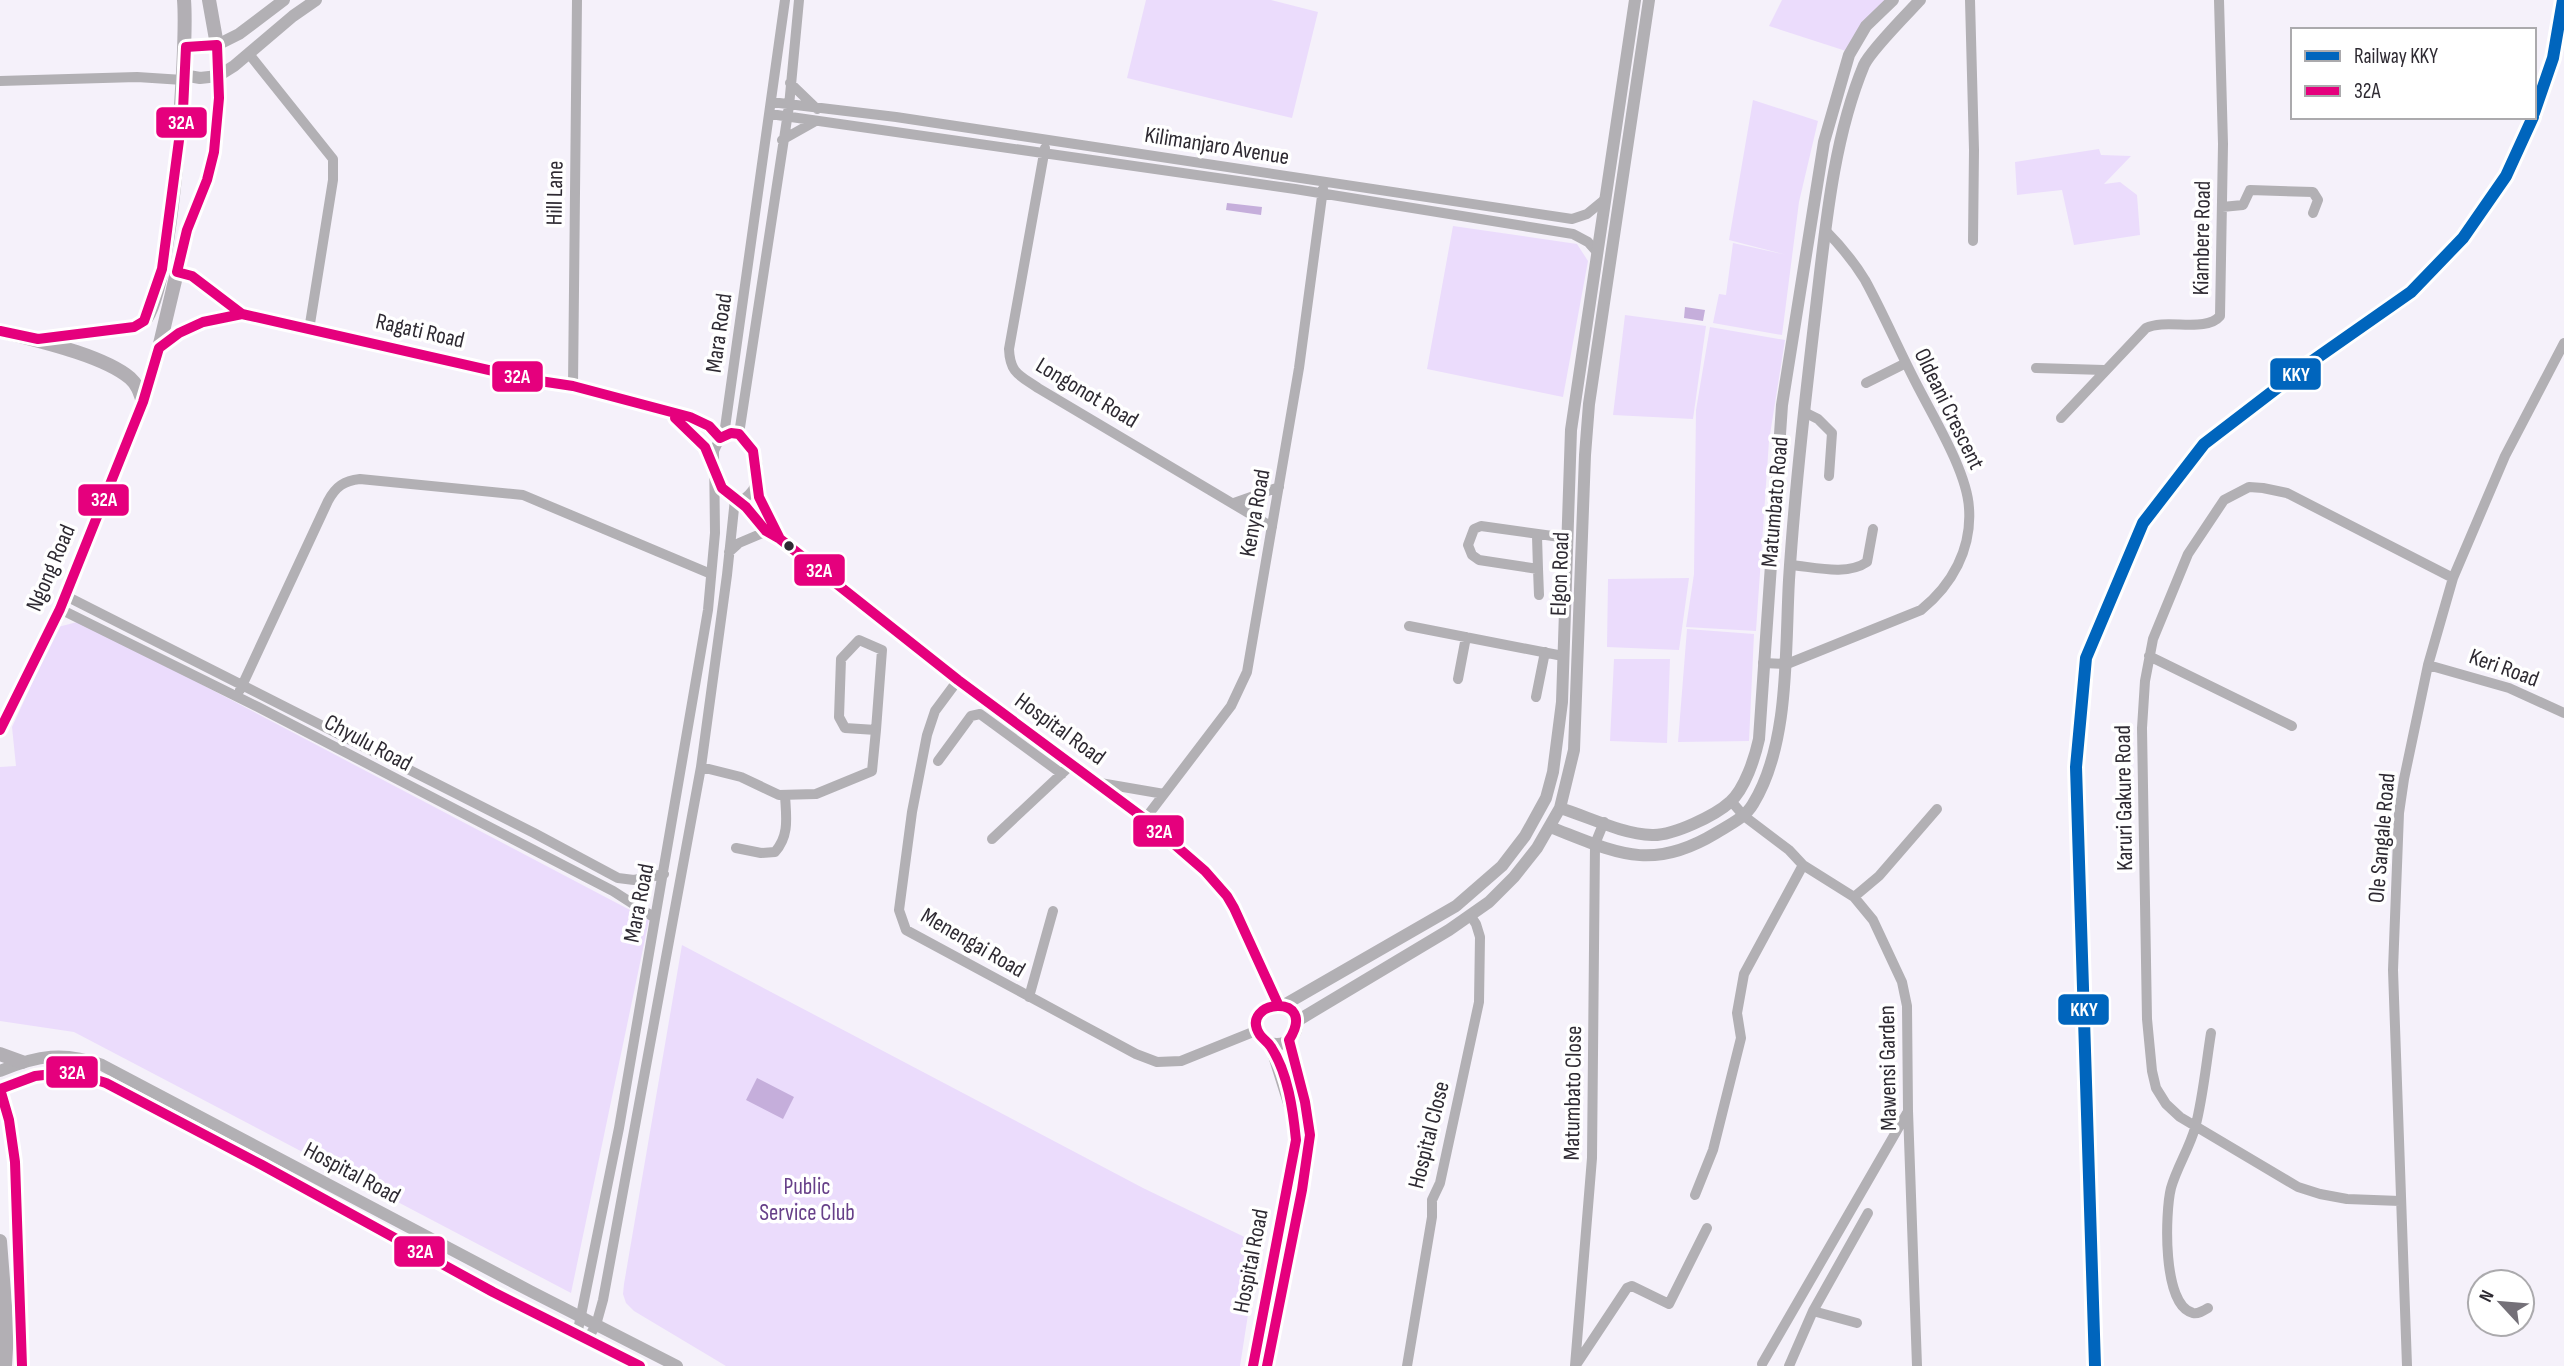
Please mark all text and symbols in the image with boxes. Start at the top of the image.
legend [2291,28,2536,119]
text: Railway KKY [2354,44,2438,69]
text: 32A [2354,79,2381,104]
line badge: 32A [155,106,208,139]
text: 32A [168,112,195,135]
street label: Kilimanjaro Avenue [1143,121,1291,171]
street label: Hill Lane [540,160,570,226]
street label: Kiambere Road [2187,180,2217,296]
street label: Mara Road [700,292,738,374]
street label: Ragati Road [373,307,467,355]
street label: Oldeani Crescent [1908,344,1990,474]
street label: Longonot Road [1031,351,1143,435]
line badge: KKY [2269,357,2322,391]
line badge: 32A [491,360,544,393]
text: KKY [2282,364,2310,387]
text: 32A [504,366,531,389]
street label: Matumbato Road [1755,436,1795,568]
street label: Kenya Road [1234,467,1276,559]
line badge: 32A [77,483,130,517]
text: 32A [91,489,118,512]
street label: Ngong Road [20,520,82,616]
street label: Elgon Road [1545,531,1575,617]
unlabelled marker [782,539,796,553]
line badge: 32A [793,553,846,587]
text: 32A [806,560,833,583]
street label: Keri Road [2465,643,2543,693]
street label: Hospital Road [1009,687,1111,771]
street label: Chyulu Road [319,708,417,778]
street label: Karuri Gakure Road [2109,725,2139,871]
street label: Ole Sangale Road [2362,772,2402,904]
line badge: 32A [1132,814,1185,848]
text: 32A [1146,821,1173,844]
street label: Mara Road [618,861,660,945]
street label: Menengai Road [916,902,1030,984]
line badge: KKY [2057,993,2110,1026]
text: KKY [2070,999,2098,1022]
street label: Mawensi Garden [1873,1005,1903,1131]
street label: Matumbato Close [1558,1025,1588,1161]
line badge: 32A [45,1055,99,1089]
text: 32A [59,1062,86,1085]
street label: Hospital Close [1402,1079,1456,1191]
street label: Hospital Road [299,1136,405,1210]
park label: Public Service Club [759,1173,855,1227]
street label: Hospital Road [1227,1207,1275,1315]
line badge: 32A [393,1235,446,1268]
text: 32A [407,1241,434,1264]
north arrow [2466,1268,2536,1338]
text: N [2475,1287,2500,1306]

